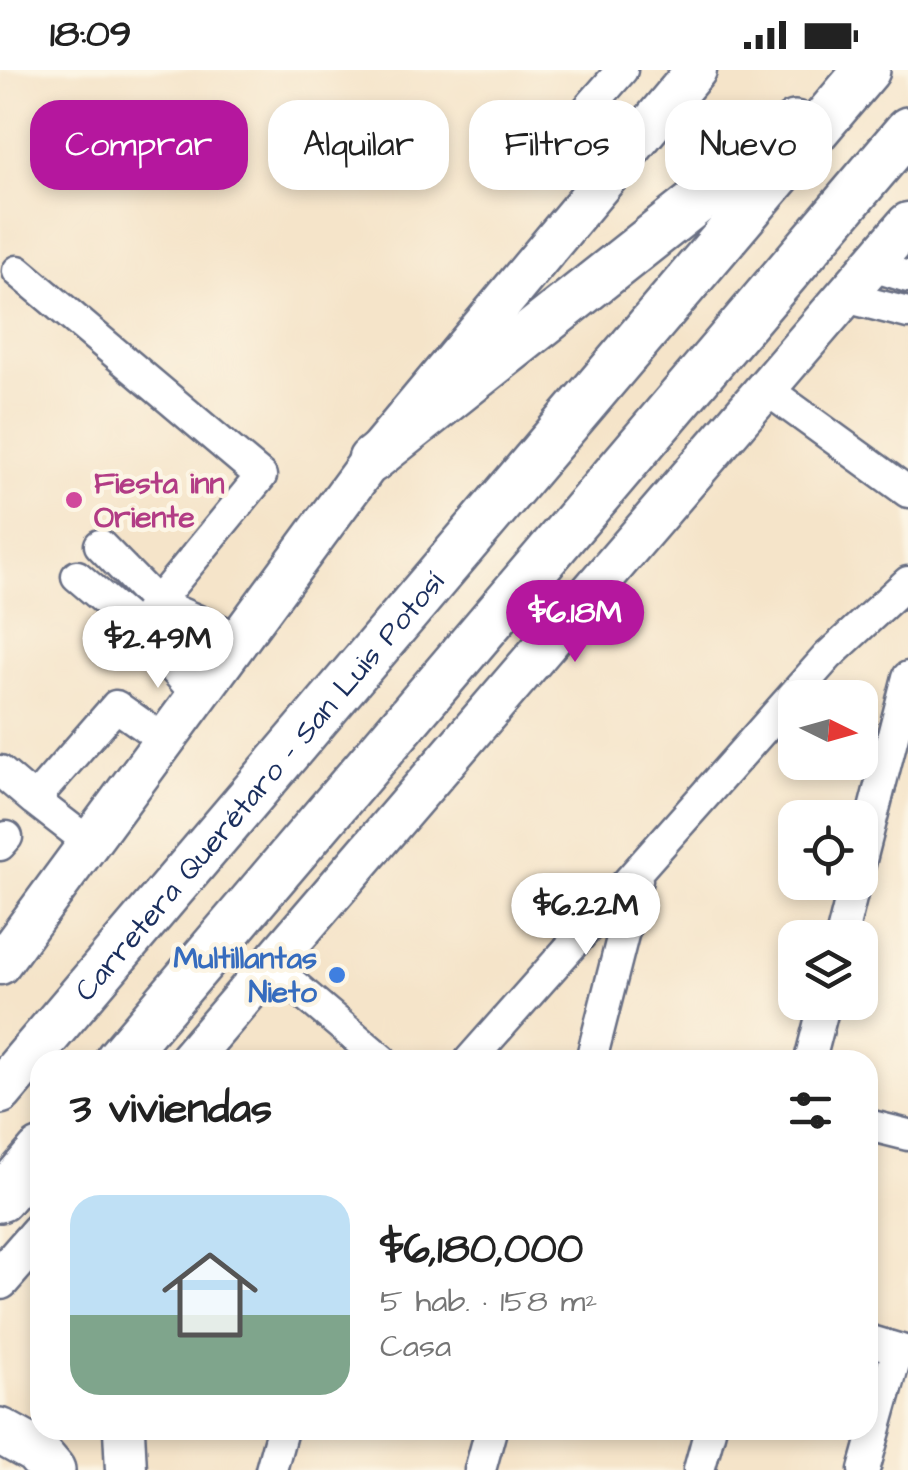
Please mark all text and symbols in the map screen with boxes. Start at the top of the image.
text: 18:09 [50,9,131,61]
chip: Comprar [30,100,248,190]
chip: Alquilar [268,100,449,190]
chip: Filtros [469,100,645,190]
chip: Nuevo [665,100,832,190]
place label: Fiesta inn Oriente [94,463,225,539]
marker: Fiesta inn Oriente [63,489,85,511]
street label: Carretera Querétaro - San Luis Potosí [65,563,455,1011]
pin: $6.18M [494,580,656,665]
text: $6.18M [528,590,622,635]
pin: $2.49M [77,606,239,691]
text: $2.49M [104,616,212,661]
north arrow [778,680,878,780]
map controls [778,680,878,1020]
button: locate [778,800,878,900]
pin: $6.22M [505,873,667,958]
text: $6.22M [533,883,639,928]
button: layers [778,920,878,1020]
place label: Multillantas Nieto [173,938,317,1014]
marker: Multillantas Nieto [326,964,348,986]
text: 3 viviendas [70,1081,272,1139]
icon: filters [783,1083,838,1138]
text: $6,180,000 [380,1221,583,1279]
icon: home [150,1235,270,1355]
text: 5 hab. · 158 m² [380,1279,597,1324]
text: Casa [380,1324,451,1369]

